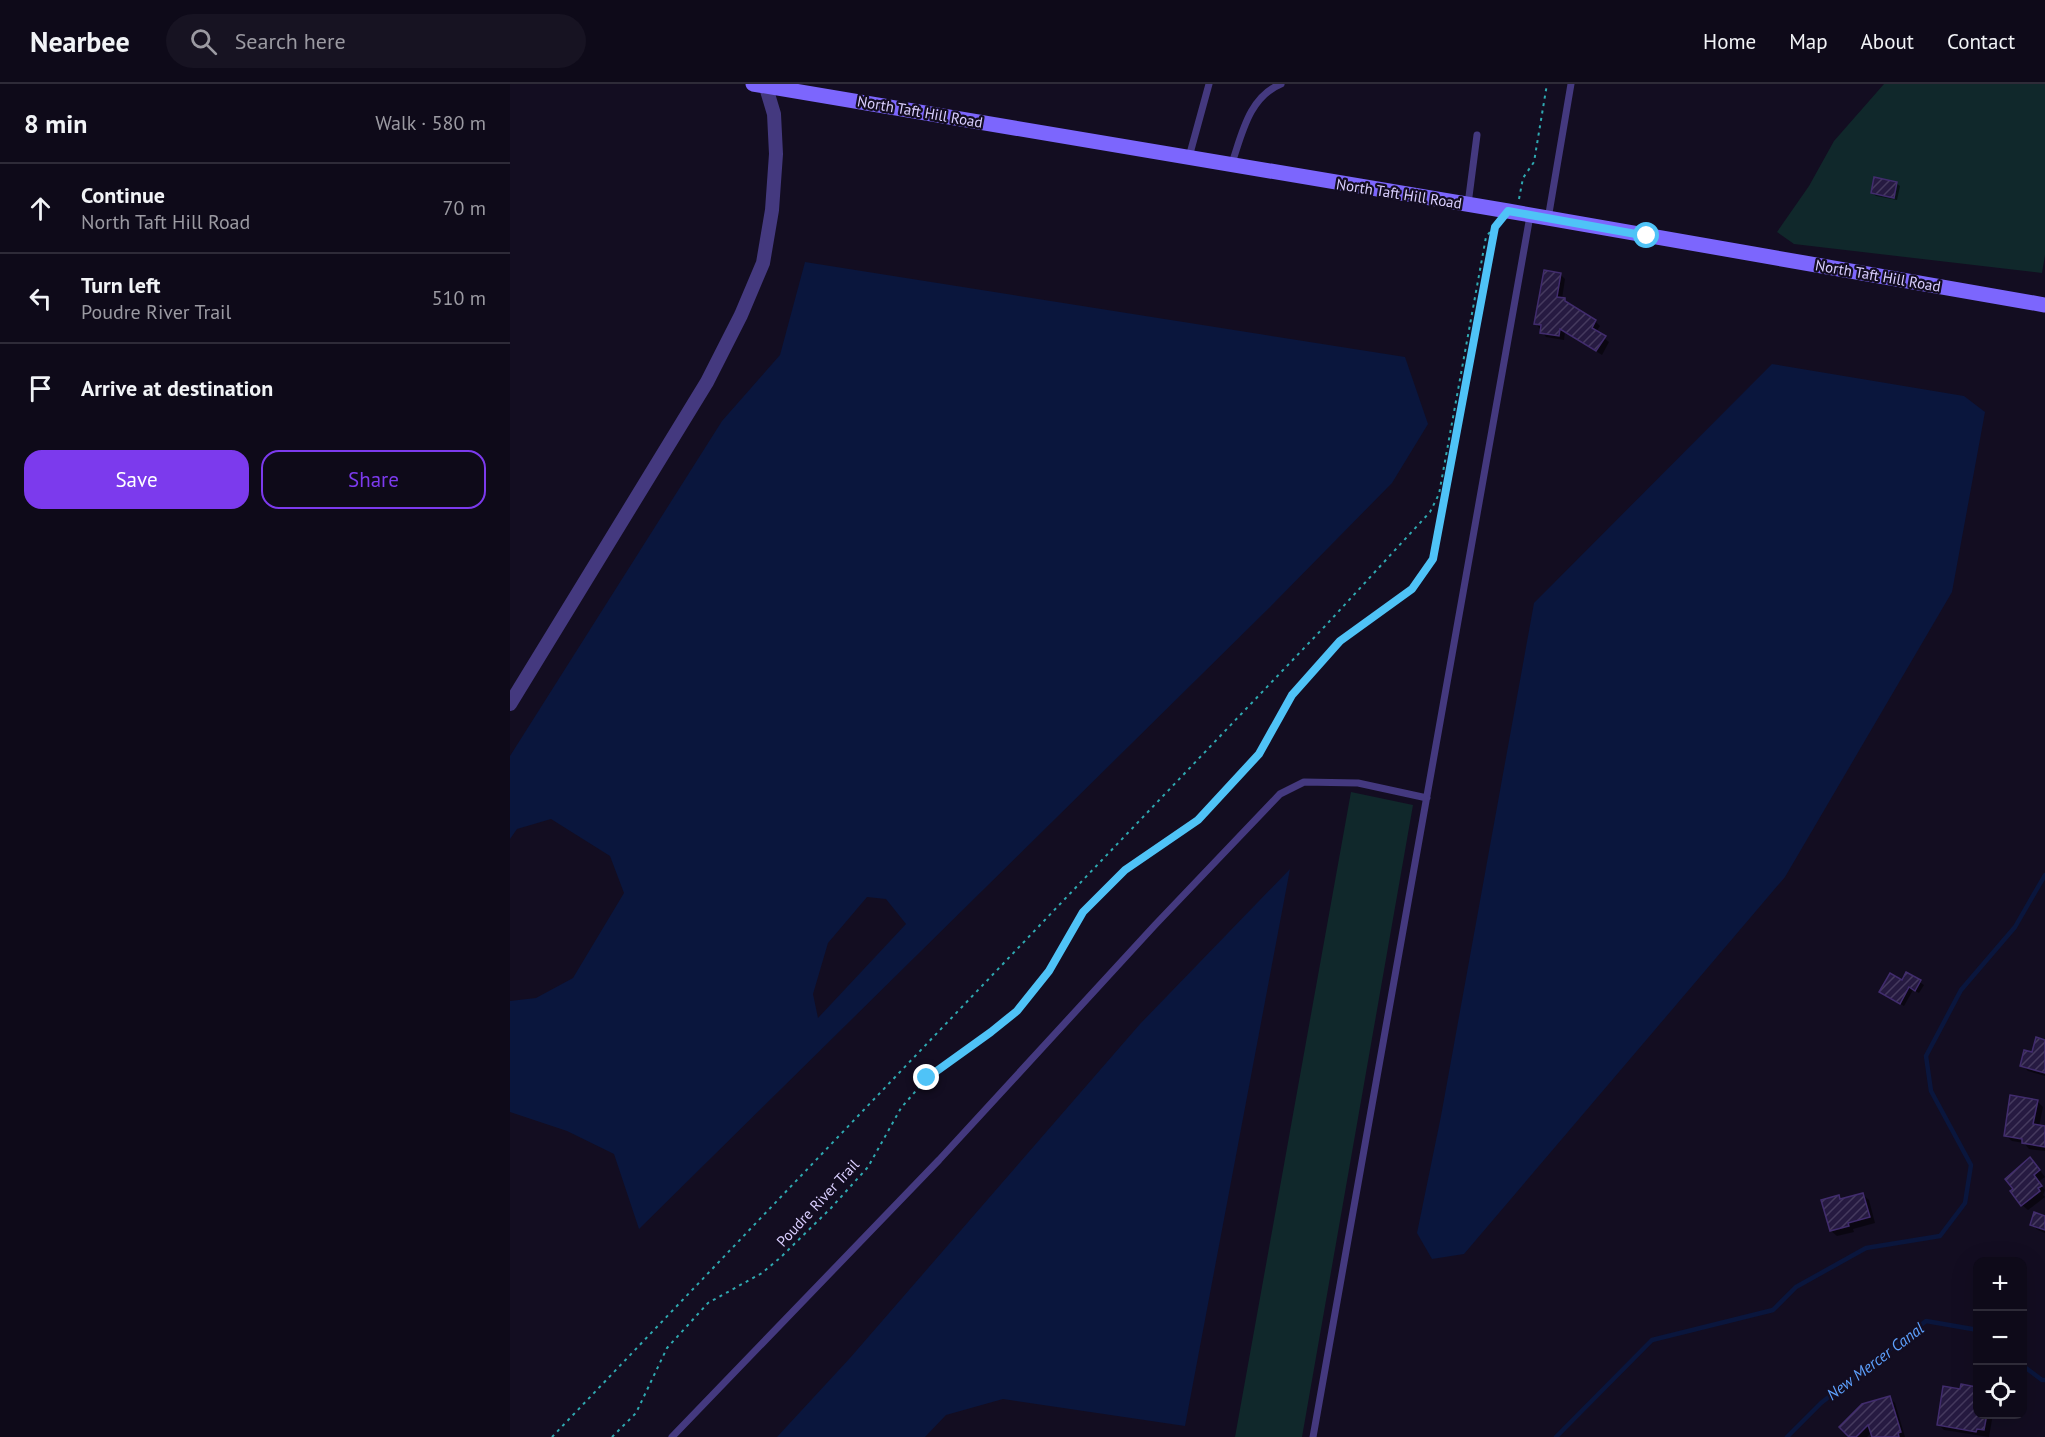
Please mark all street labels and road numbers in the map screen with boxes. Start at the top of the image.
street label: North Taft Hill Road [856,91,984,132]
street label: North Taft Hill Road [1335,174,1463,213]
street label: North Taft Hill Road [1814,255,1942,296]
street label: Poudre River Trail [772,1155,863,1250]

